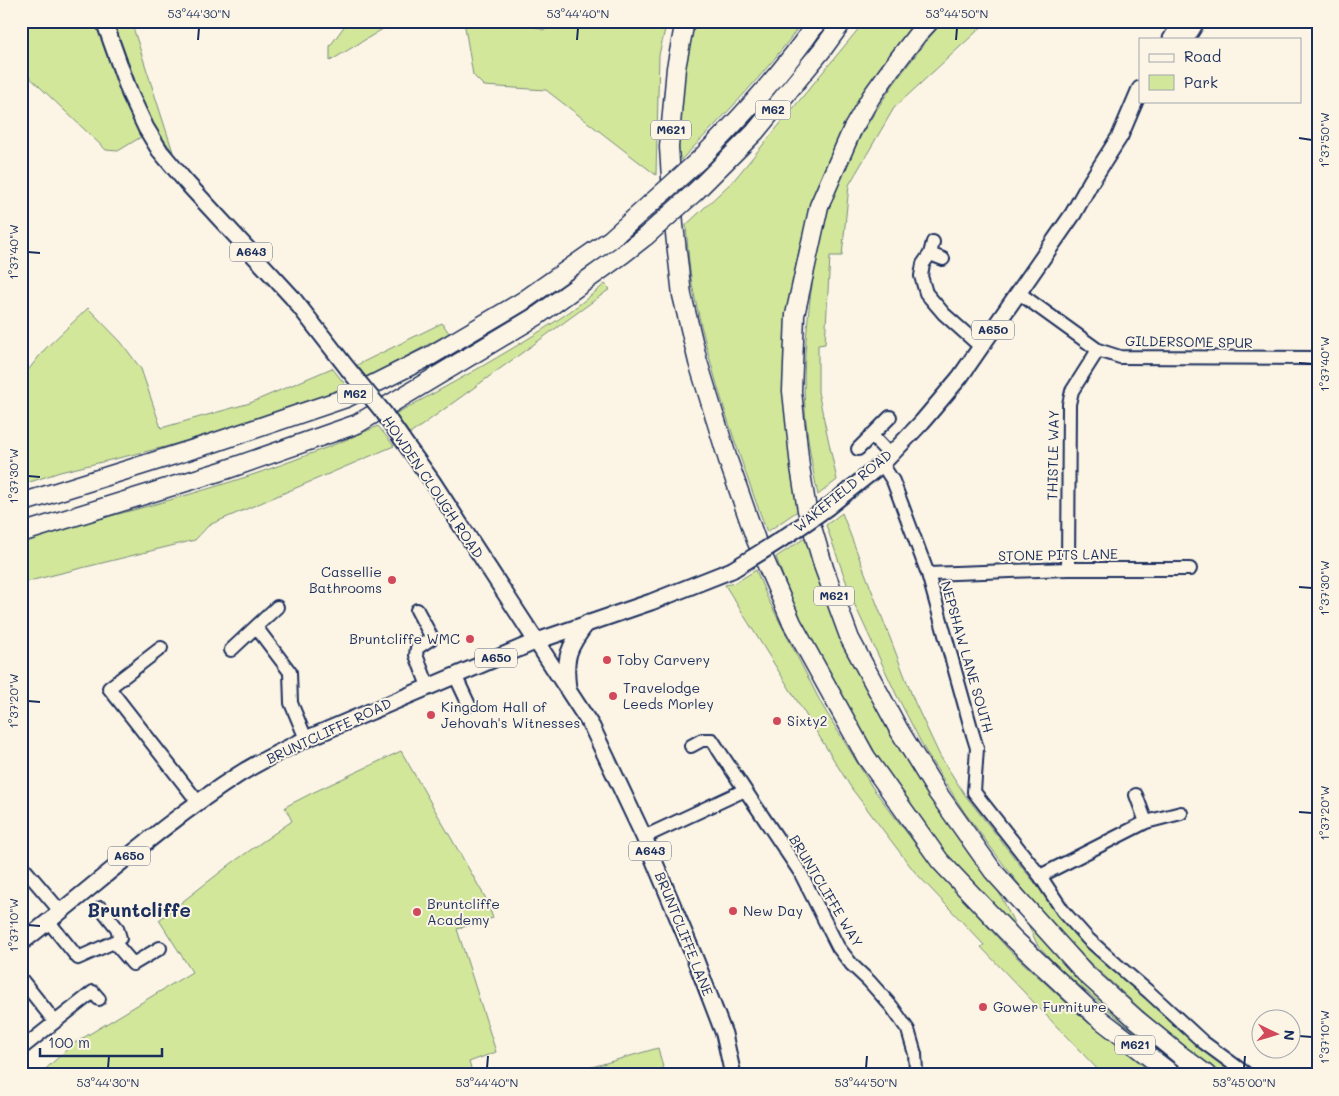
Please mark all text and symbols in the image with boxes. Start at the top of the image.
text: 53°44'30"N [168,5,230,21]
text: 53°44'40"N [547,5,609,21]
text: 53°44'50"N [926,5,988,21]
legend [1139,38,1302,102]
text: Road [1184,46,1221,66]
text: Park [1184,72,1218,92]
road number: M62 [756,100,790,120]
text: 1°37'50"W [1316,112,1332,168]
road number: M621 [651,120,691,140]
text: 1°37'40"W [5,224,21,280]
road number: A643 [230,242,272,262]
road number: A650 [972,320,1014,340]
street label: GILDERSOME SPUR [1125,331,1253,352]
text: 1°37'40"W [1316,336,1332,392]
road number: M62 [338,384,372,404]
street label: THISTLE WAY [1042,410,1063,500]
street label: HOWDEN CLOUGH ROAD [379,412,488,562]
street label: WAKEFIELD ROAD [790,445,896,536]
text: 1°37'30"W [5,448,21,504]
street label: STONE PITS LANE [998,544,1118,565]
text: 1°37'30"W [1316,560,1332,616]
place label: Cassellie Bathrooms [309,562,382,597]
marker: Cassellie Bathrooms [386,574,398,586]
street label: NEPSHAW LANE SOUTH [937,579,998,735]
road number: M621 [814,586,854,606]
place label: Bruntcliffe WMC [349,629,460,648]
marker: Bruntcliffe WMC [464,633,476,645]
road number: A650 [475,648,517,668]
place label: Toby Carvery [617,650,710,669]
marker: Toby Carvery [601,654,613,666]
text: 1°37'20"W [5,673,21,729]
place label: Travelodge Leeds Morley [623,678,714,713]
marker: Travelodge Leeds Morley [607,690,619,702]
street label: BRUNTCLIFFE ROAD [263,693,395,768]
place label: Kingdom Hall of Jehovah's Witnesses [441,697,580,732]
marker: Kingdom Hall of Jehovah's Witnesses [425,709,437,721]
place label: Sixty2 [787,711,828,730]
marker: Sixty2 [771,715,783,727]
text: 1°37'20"W [1316,785,1332,841]
street label: BRUNTCLIFFE WAY [785,831,868,950]
road number: A643 [629,841,671,860]
road number: A650 [108,846,150,866]
street label: BRUNTCLIFFE LANE [651,869,718,999]
place label: Bruntcliffe Academy [427,894,500,929]
district label: Bruntcliffe [87,897,191,922]
text: 1°37'10"W [5,898,21,952]
place label: New Day [743,901,803,920]
marker: New Day [727,905,739,917]
marker: Bruntcliffe Academy [411,906,423,918]
place label: Gower Furniture [993,997,1107,1016]
marker: Gower Furniture [977,1001,989,1013]
north arrow [1252,1008,1302,1058]
text: 1°37'10"W [1316,1010,1332,1064]
scale bar [40,1026,162,1058]
text: N [1280,1029,1299,1041]
text: 100 m [48,1032,90,1052]
road number: M621 [1115,1036,1155,1054]
text: 53°44'30"N [77,1074,139,1090]
text: 53°44'40"N [456,1074,518,1090]
text: 53°44'50"N [835,1074,897,1090]
text: 53°45'00"N [1212,1074,1276,1090]

